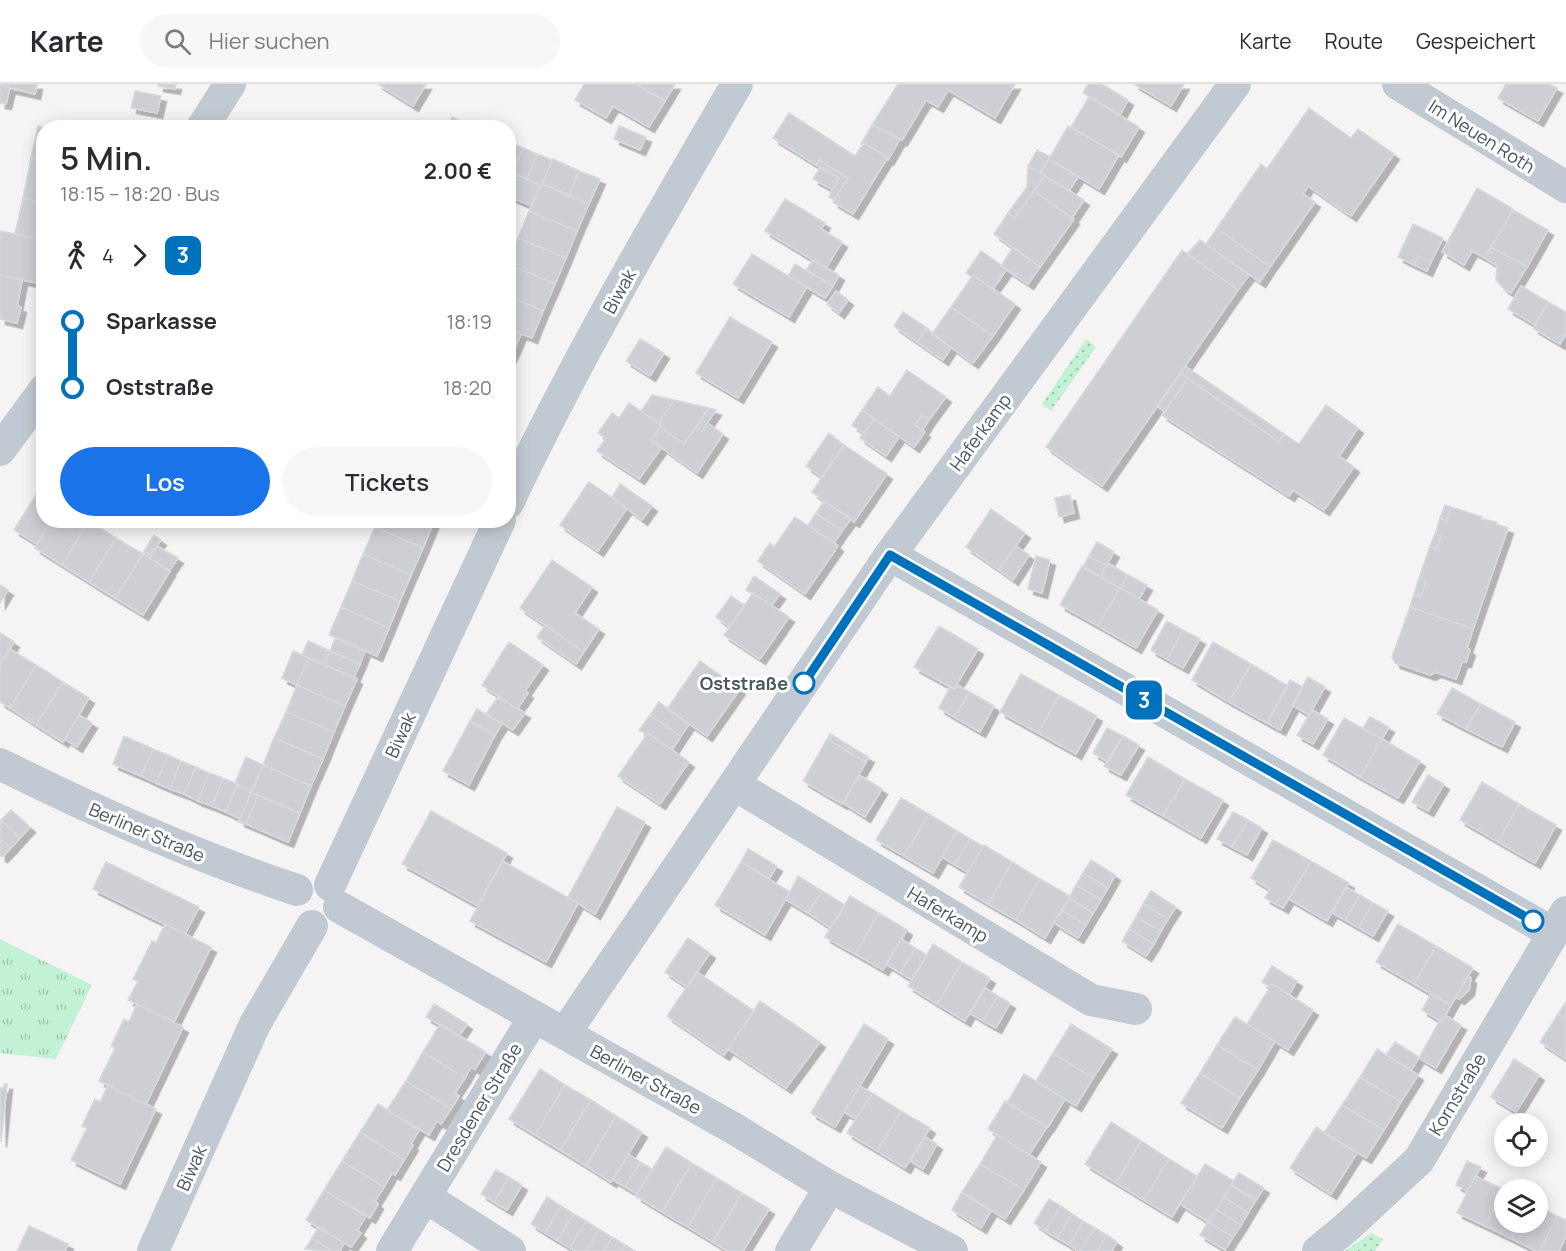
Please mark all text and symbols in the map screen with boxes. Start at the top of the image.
search box [140,14,560,68]
text: Karte [30,22,104,60]
icon: search [161,25,194,58]
text: Hier suchen [209,26,330,56]
text: Karte [1240,27,1292,55]
text: Route [1325,27,1383,55]
text: Gespeichert [1416,27,1536,55]
street label: Im Neuen Roth [1424,94,1540,178]
text: 5 Min. [60,135,152,180]
text: 2.00 € [424,156,492,186]
text: 18:15 – 18:20 · Bus [60,180,220,207]
icon: walk [60,239,93,272]
icon: forward [123,239,156,272]
text: 3 [177,241,189,269]
text: 4 [102,242,114,269]
street label: Biwak [597,264,642,318]
text: Sparkasse [106,306,217,336]
text: 18:19 [446,308,492,335]
text: Oststraße [106,372,214,402]
text: 18:20 [443,374,492,401]
street label: Haferkamp [944,388,1016,476]
button: Los [60,447,270,516]
button: Tickets [282,447,492,516]
place label: Oststraße [700,671,788,695]
marker: Oststraße [793,672,815,694]
line badge: 3 [1124,680,1164,720]
text: 3 [1138,686,1150,714]
street label: Biwak [379,707,421,762]
street label: Berliner Straße [86,797,208,867]
street label: Haferkamp [903,880,993,948]
unlabelled marker [1522,910,1544,932]
street label: Dresdener Straße [431,1038,527,1176]
street label: Berliner Straße [586,1039,706,1119]
street label: Kornstraße [1423,1048,1491,1140]
map controls [1494,1113,1548,1233]
button: locate [1494,1113,1548,1167]
street label: Biwak [170,1140,212,1195]
button: layers [1494,1179,1548,1233]

